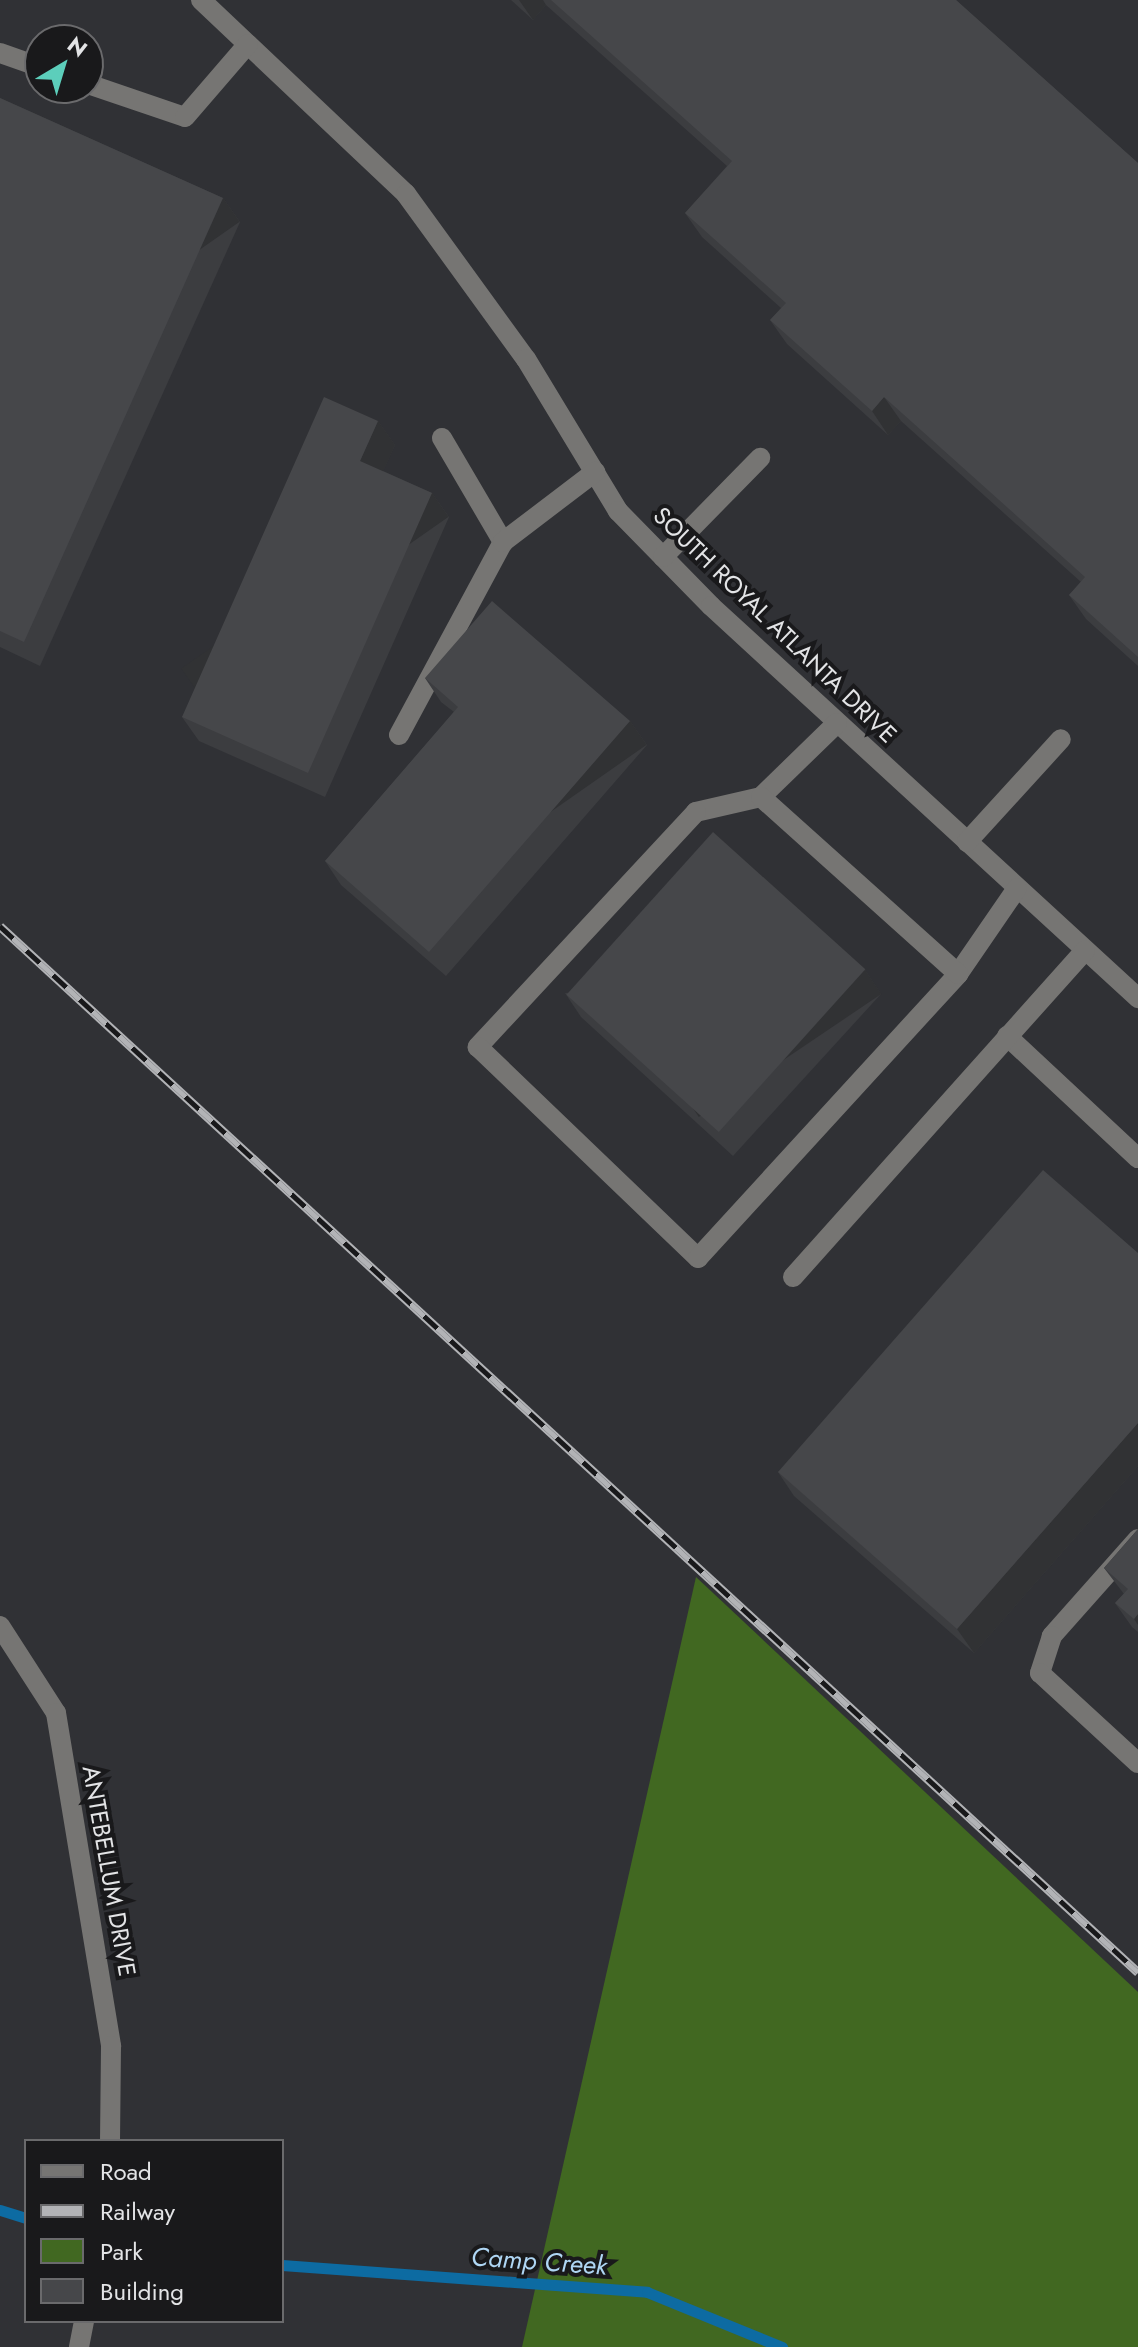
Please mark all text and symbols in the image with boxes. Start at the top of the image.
north arrow [24,24,104,104]
text: N [61,29,94,65]
street label: SOUTH ROYAL ATLANTA DRIVE [647,501,903,749]
street label: ANTEBELLUM DRIVE [76,1763,142,1979]
legend [24,2139,284,2323]
text: Road [100,2154,152,2189]
text: Railway [100,2194,175,2229]
text: Park [100,2234,143,2269]
water label: Camp Creek [470,2242,608,2282]
text: Building [100,2274,184,2309]

